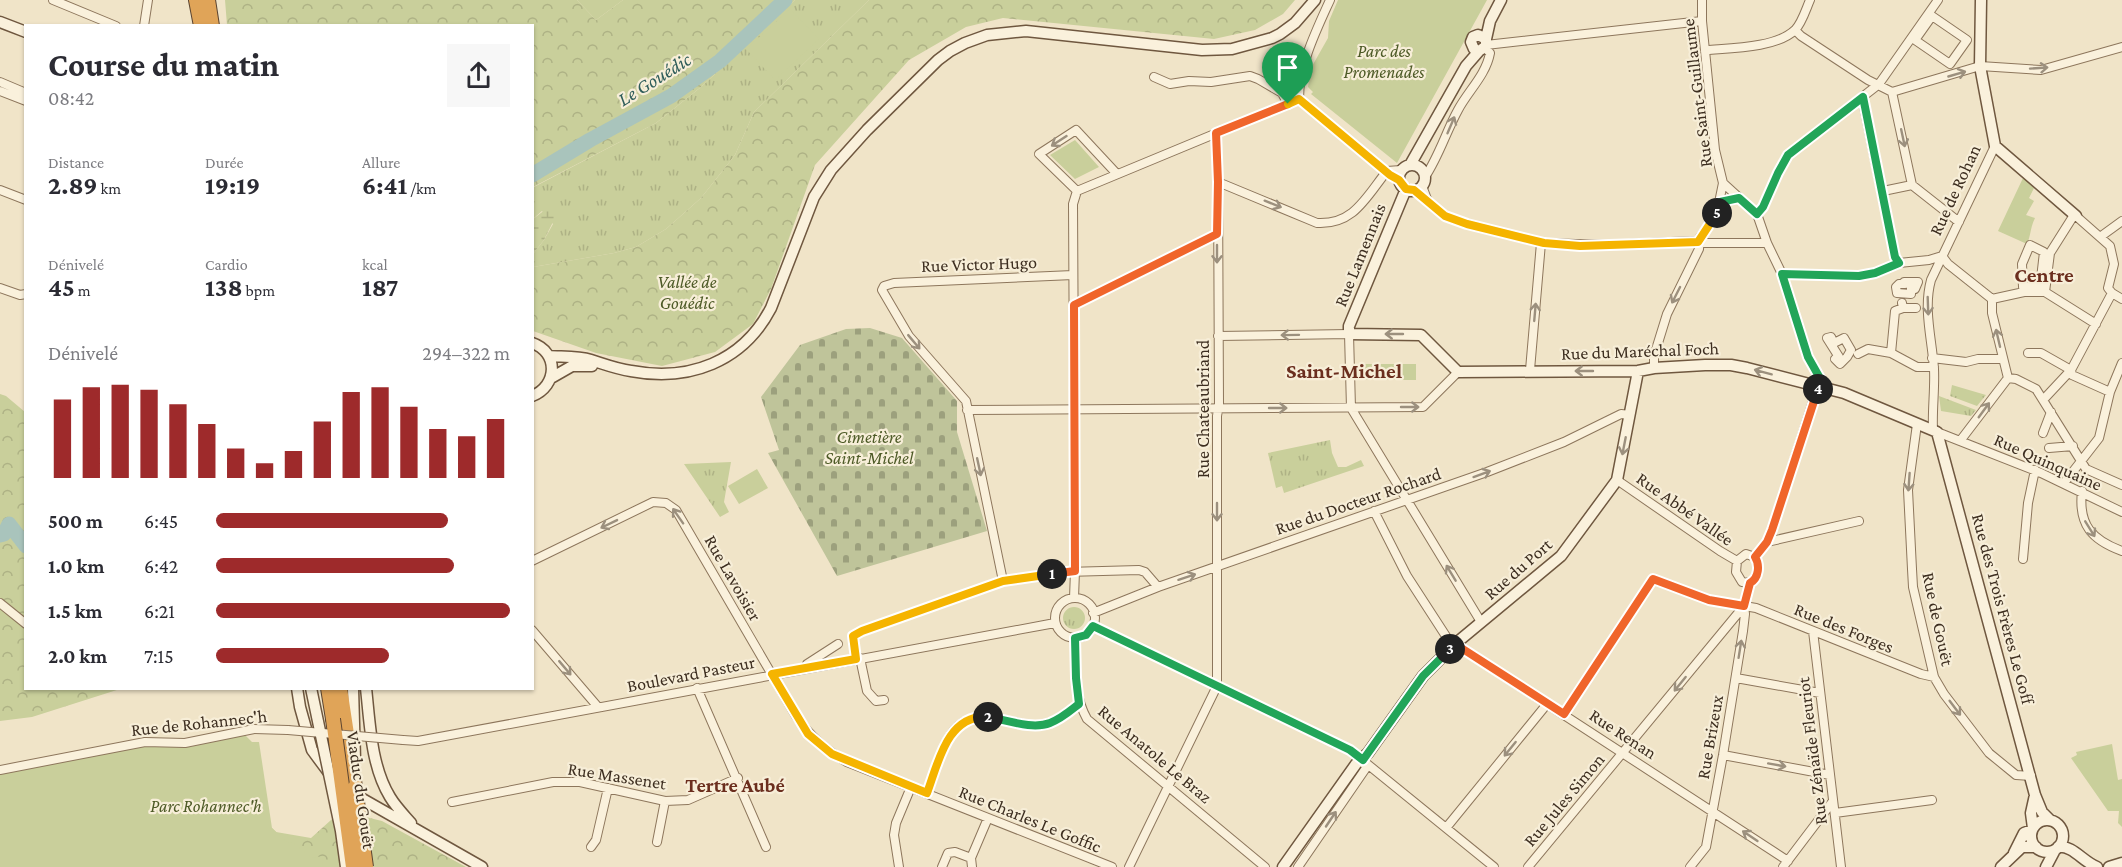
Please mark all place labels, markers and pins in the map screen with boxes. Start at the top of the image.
pin [1262,42,1313,104]
pin: 5 [1702,198,1732,228]
pin: 4 [1803,374,1833,404]
pin: 1 [1037,559,1067,589]
pin: 3 [1435,634,1465,664]
pin: 2 [973,702,1003,732]

